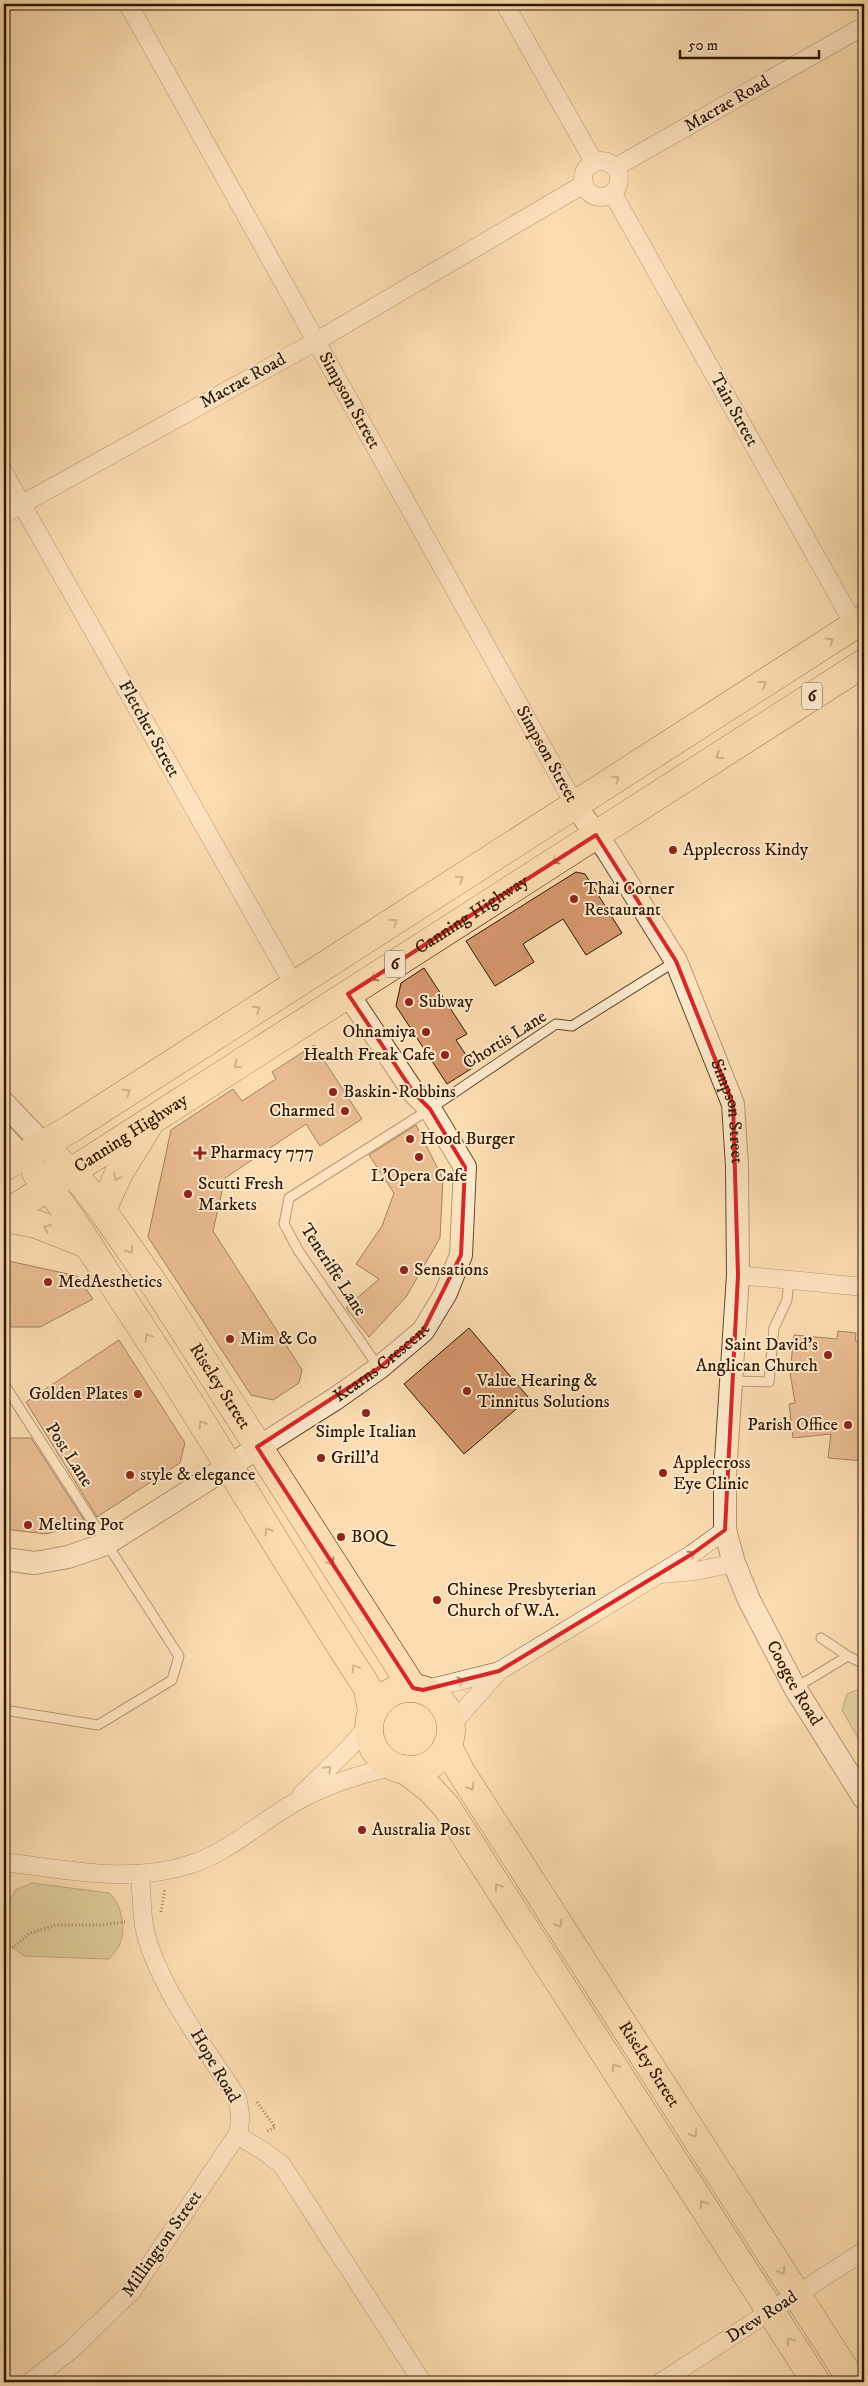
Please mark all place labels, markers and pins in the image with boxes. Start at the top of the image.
place label: Applecross Kindy [683,839,809,861]
marker: Applecross Kindy [667,844,679,856]
place label: Thai Corner Restaurant [584,878,674,921]
marker: Thai Corner Restaurant [568,893,580,905]
place label: Subway [419,991,474,1013]
marker: Subway [403,996,415,1008]
place label: Ohnamiya [342,1021,416,1043]
marker: Ohnamiya [420,1026,432,1038]
place label: Health Freak Cafe [303,1044,435,1066]
marker: Health Freak Cafe [439,1049,451,1061]
place label: Baskin-Robbins [343,1081,456,1103]
marker: Baskin-Robbins [327,1086,339,1098]
place label: Charmed [269,1100,335,1122]
marker: Charmed [339,1105,351,1117]
place label: Hood Burger [420,1128,515,1150]
marker: Hood Burger [404,1133,416,1145]
place label: Pharmacy 777 [210,1142,314,1164]
marker: Pharmacy 777 [194,1147,206,1159]
marker: L'Opera Cafe [413,1151,425,1163]
place label: L'Opera Cafe [371,1165,467,1187]
place label: Scutti Fresh Markets [198,1173,284,1216]
marker: Scutti Fresh Markets [182,1188,194,1200]
place label: Sensations [414,1259,489,1281]
marker: Sensations [398,1264,410,1276]
place label: MedAesthetics [58,1271,162,1293]
marker: MedAesthetics [42,1276,54,1288]
place label: Mim & Co [240,1328,317,1350]
marker: Mim & Co [224,1333,236,1345]
place label: Saint David's Anglican Church [696,1334,819,1377]
marker: Saint David's Anglican Church [822,1349,834,1361]
place label: Value Hearing & Tinnitus Solutions [476,1370,610,1413]
place label: Golden Plates [29,1383,128,1405]
marker: Value Hearing & Tinnitus Solutions [461,1385,473,1397]
marker: Golden Plates [132,1388,144,1400]
marker: Simple Italian [360,1407,372,1419]
place label: Parish Office [747,1414,838,1436]
marker: Parish Office [842,1419,854,1431]
place label: Simple Italian [316,1421,417,1443]
place label: Grill'd [331,1447,379,1469]
marker: Grill'd [315,1452,327,1464]
place label: Applecross Eye Clinic [673,1452,750,1495]
place label: style & elegance [140,1464,256,1486]
marker: Applecross Eye Clinic [657,1467,669,1479]
marker: style & elegance [124,1469,136,1481]
place label: Melting Pot [38,1514,124,1536]
marker: Melting Pot [22,1519,34,1531]
place label: BOQ [351,1526,397,1548]
marker: BOQ [335,1531,347,1543]
place label: Chinese Presbyterian Church of W.A. [447,1579,597,1622]
marker: Chinese Presbyterian Church of W.A. [431,1594,443,1606]
place label: Australia Post [372,1819,471,1841]
marker: Australia Post [356,1824,368,1836]

